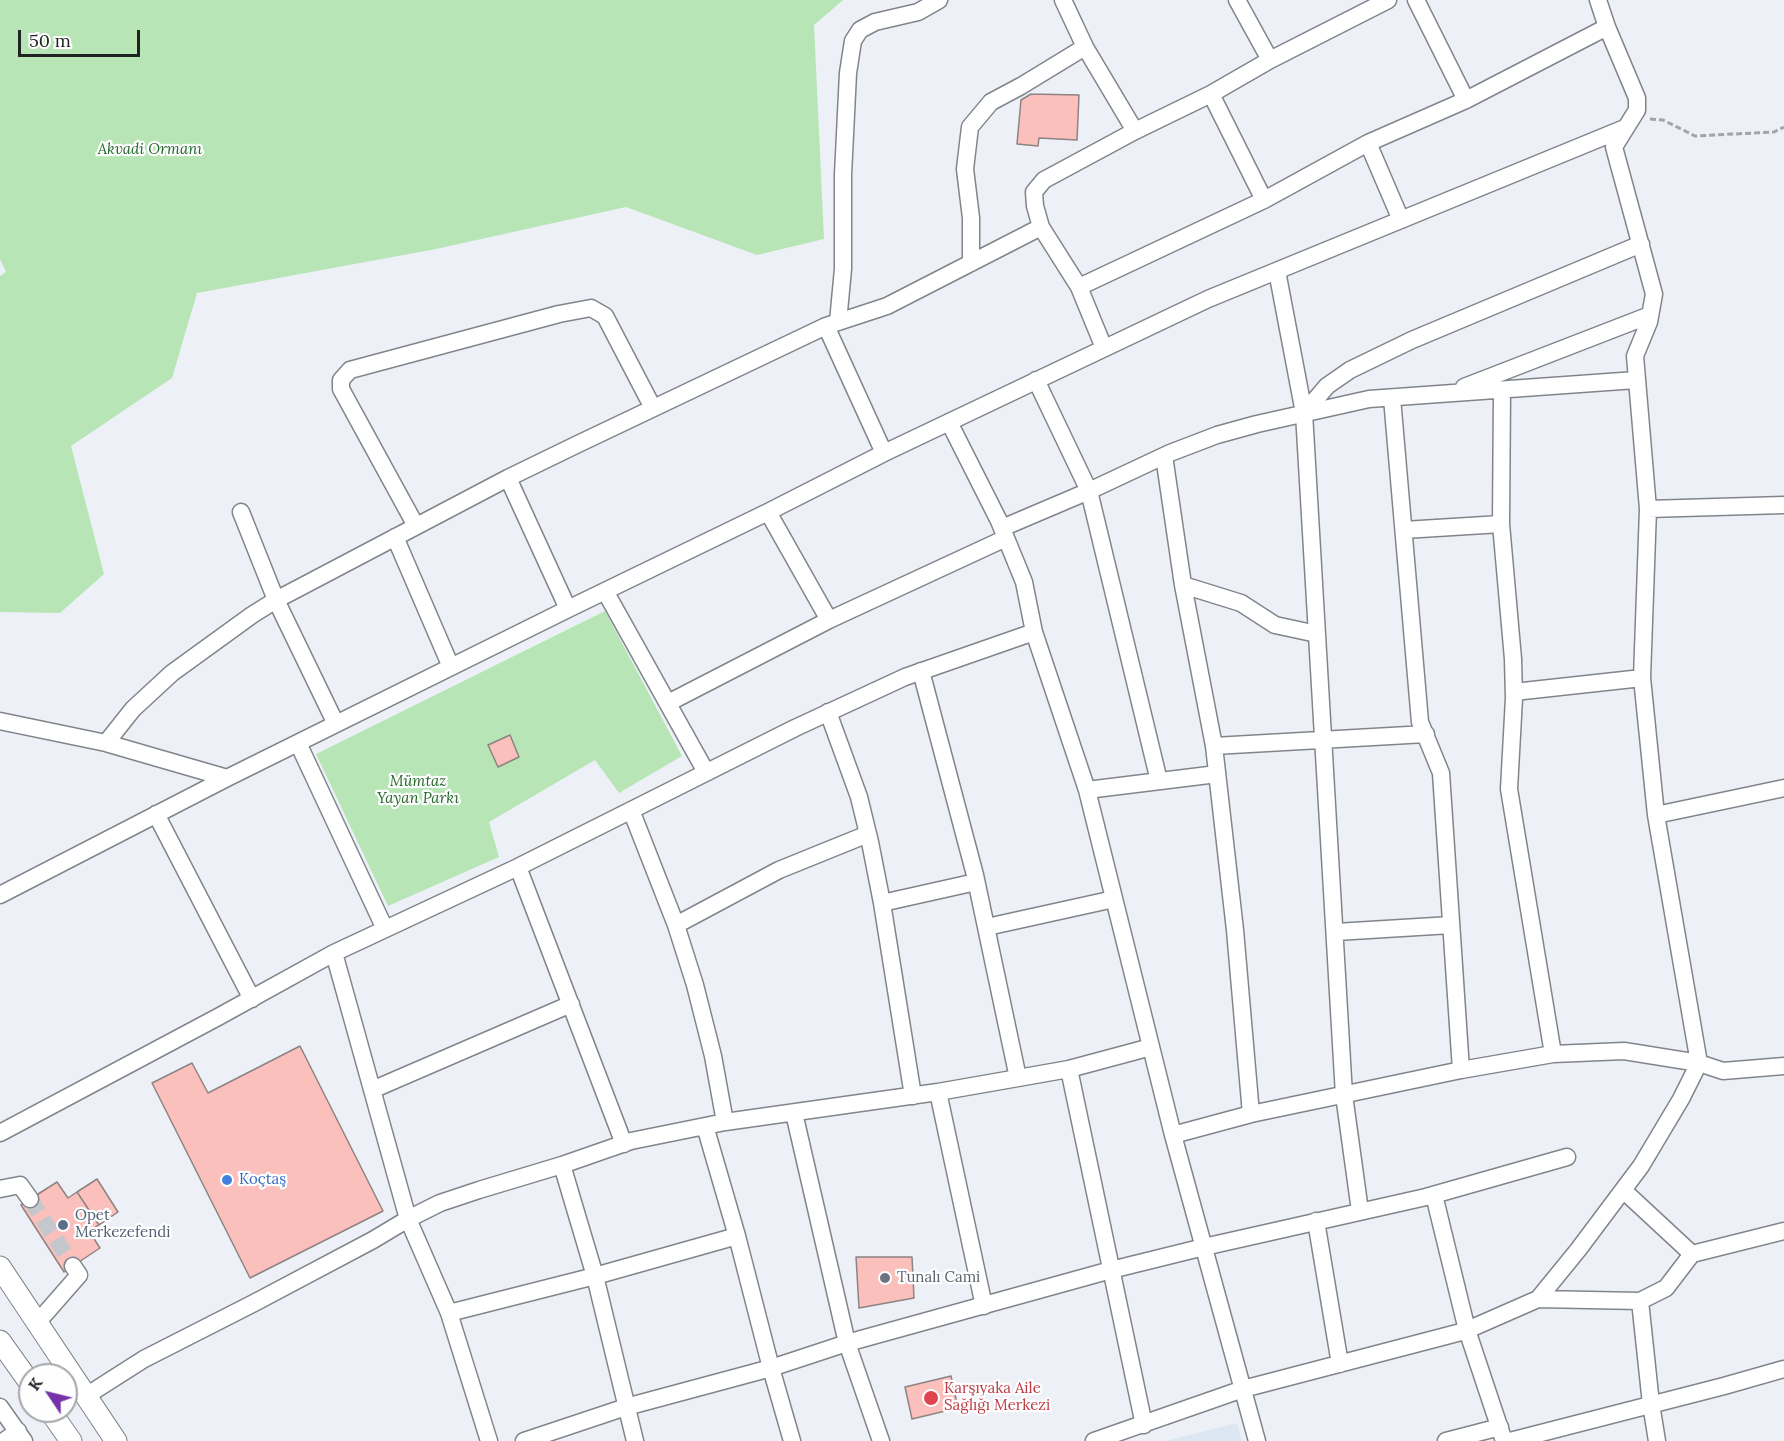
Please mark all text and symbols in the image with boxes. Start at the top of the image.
scale bar [21,18,142,56]
text: 50 m [29,29,71,52]
park label: Akvadi Ormanı [98,141,202,159]
park label: Mümtaz Yayan Parkı [377,773,459,808]
place label: Koçtaş [239,1171,286,1189]
marker: Koçtaş [220,1173,234,1187]
place label: Opet Merkezefendi [75,1207,170,1242]
marker: Opet Merkezefendi [56,1218,70,1232]
place label: Tunalı Cami [897,1269,980,1287]
marker: Tunalı Cami [878,1271,892,1285]
north arrow [18,1363,78,1423]
text: K [23,1373,46,1394]
place label: Karşıyaka Aile Sağlığı Merkezi [944,1380,1050,1415]
marker: Karşıyaka Aile Sağlığı Merkezi [922,1389,940,1407]

